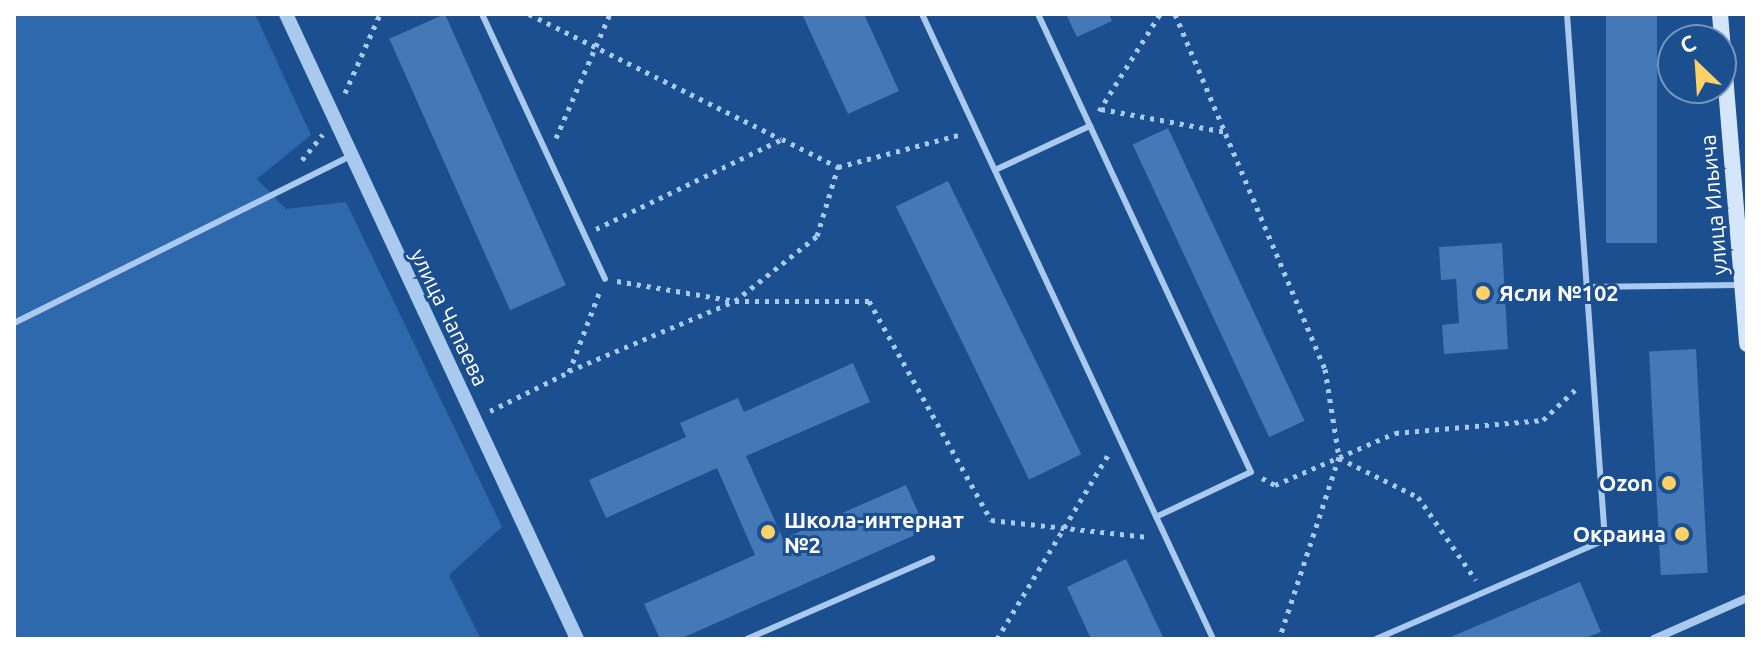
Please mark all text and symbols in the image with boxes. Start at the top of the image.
north arrow [1657,24,1737,104]
text: С [1676,29,1699,58]
street label: улица Ильича [1694,134,1732,276]
street label: улица Чапаева [405,244,495,390]
place label: Ясли №102 [1499,280,1619,306]
marker: Ясли №102 [1474,284,1492,302]
place label: Ozon [1599,470,1653,496]
marker: Ozon [1660,474,1678,492]
place label: Школа-интернат №2 [784,506,964,558]
place label: Окраина [1573,521,1666,547]
marker: Школа-интернат №2 [759,523,777,541]
marker: Окраина [1673,525,1691,543]

